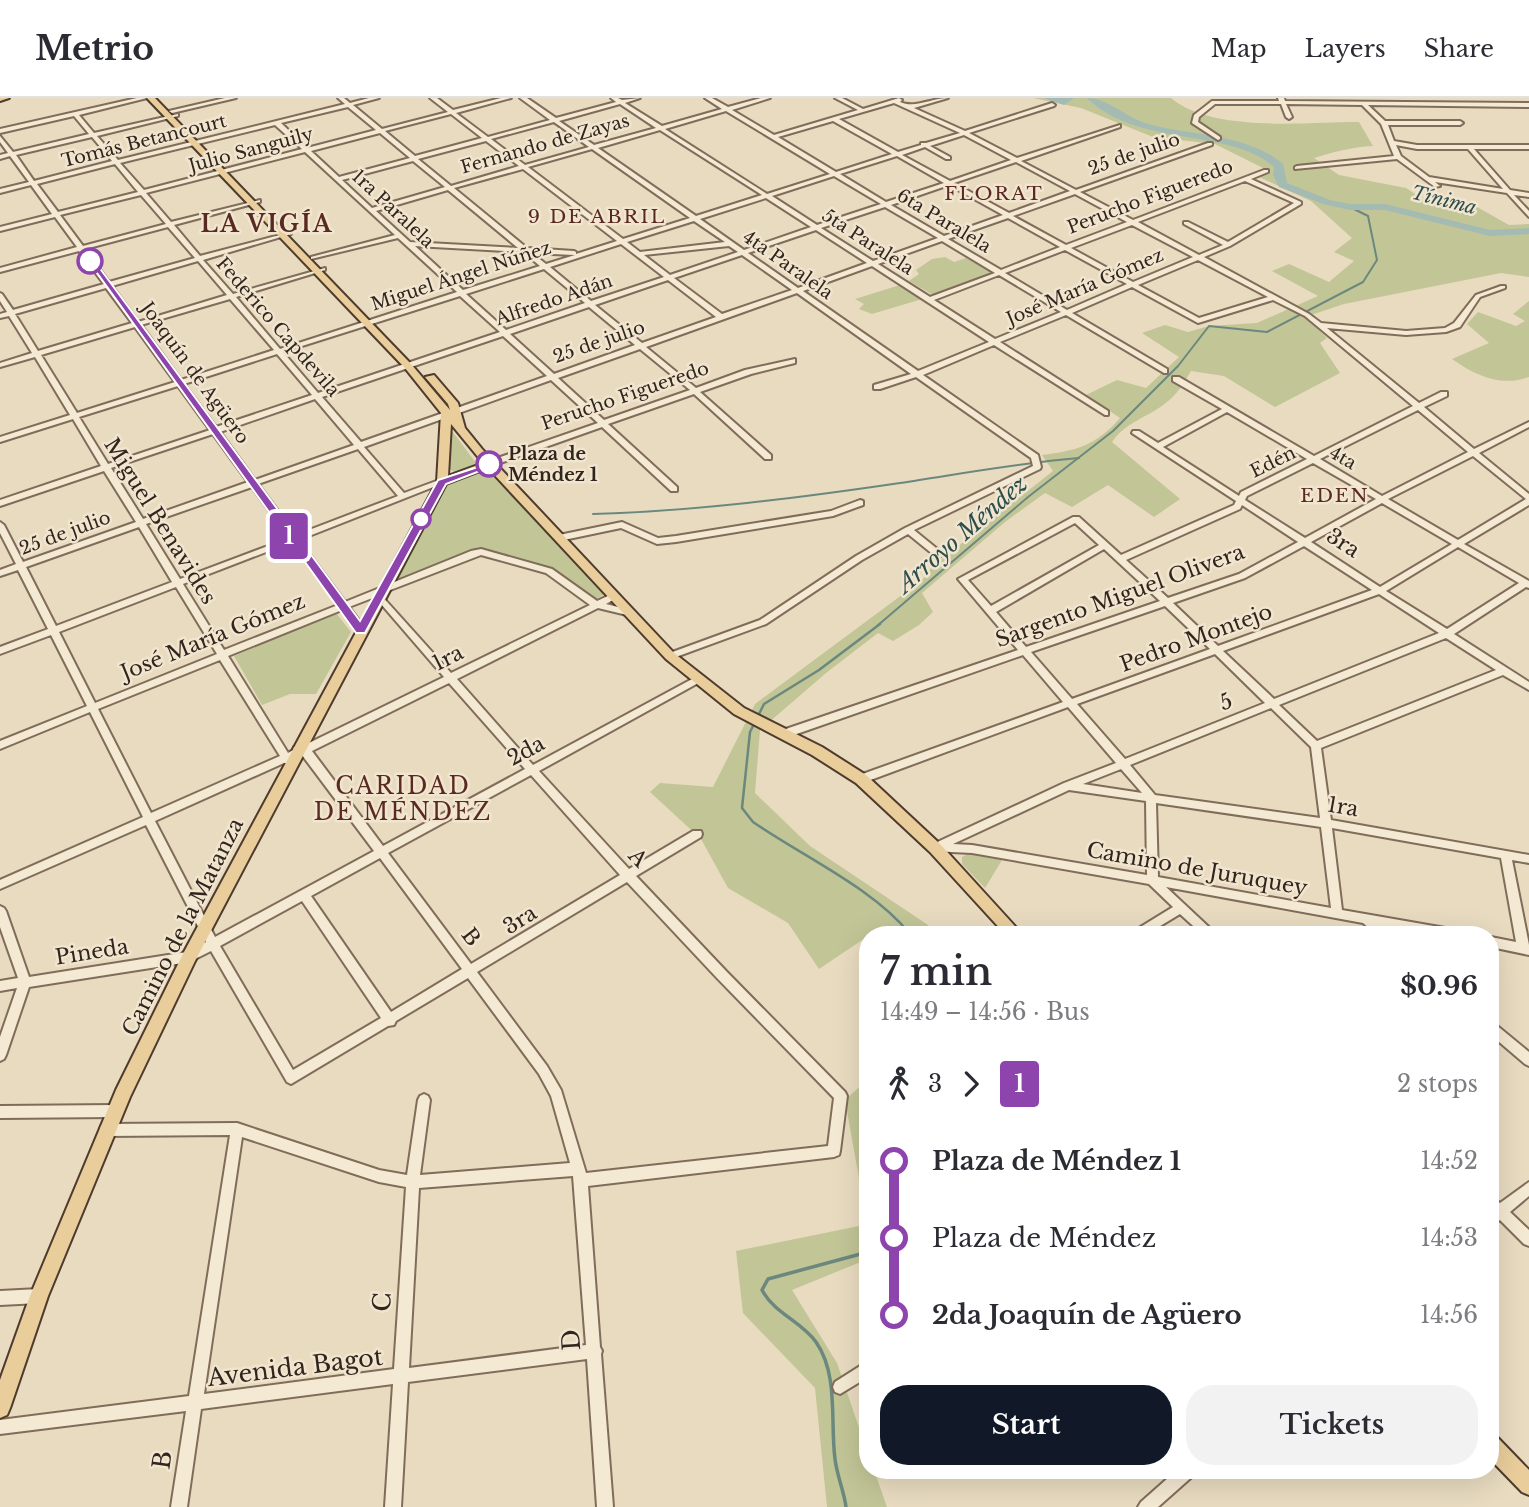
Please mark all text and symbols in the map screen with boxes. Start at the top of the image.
text: Metrio [35,28,154,69]
text: Map [1211,34,1267,63]
text: Layers [1305,34,1386,63]
text: Share [1424,34,1494,63]
street label: Fernando de Zayas [458,109,632,179]
street label: Tomás Betancourt [59,110,229,172]
street label: Julio Sanguily [184,123,316,178]
street label: 25 de julio [1085,128,1183,180]
street label: Perucho Figueredo [1064,155,1236,239]
street label: 1ra Paralela [347,165,439,253]
water label: Tínima [1409,181,1479,219]
district label: FLORAT [944,182,1044,205]
street label: 6ta Paralela [893,184,995,258]
street label: 5ta Paralela [818,204,918,280]
district label: 9 DE ABRIL [528,205,666,228]
district label: LA VIGÍA [201,209,333,238]
street label: 4ta Paralela [739,226,837,304]
street label: Miguel Ángel Núñez [368,236,554,316]
street label: José María Gómez [1001,244,1167,331]
unlabelled marker [77,248,103,274]
street label: Federico Capdevila [212,253,344,401]
street label: Alfredo Adán [492,270,615,331]
street label: Joaquín de Agüero [135,296,254,448]
street label: 25 de julio [550,316,648,368]
street label: Perucho Figueredo [538,357,712,435]
street label: Miguel Benavides [98,433,222,609]
street label: Edén [1247,442,1299,482]
street label: 4ta [1326,442,1360,474]
place label: Plaza de Méndez 1 [508,443,598,486]
marker: Plaza de Méndez 1 [476,451,502,477]
water label: Arroyo Méndez [889,470,1033,600]
district label: EDEN [1300,484,1370,507]
street label: 25 de julio [16,506,114,560]
unlabelled marker [411,509,431,529]
line badge: 1 [266,513,312,559]
text: 1 [284,521,294,550]
street label: 3ra [1321,523,1365,564]
street label: Sargento Miguel Olivera [992,539,1248,653]
street label: José María Gómez [114,588,309,687]
street label: Pedro Montejo [1116,598,1276,678]
street label: 1ra [428,639,468,677]
street label: 5 [1216,688,1236,716]
street label: 2da [503,730,550,772]
district label: CARIDAD DE MÉNDEZ [314,772,492,826]
street label: 1ra [1325,792,1361,823]
street label: Camino de la Matanza [117,814,249,1040]
street label: Camino de Juruquey [1085,837,1310,901]
street label: A [622,842,654,873]
street label: 3ra [498,900,542,940]
street label: B [456,923,486,951]
street label: Pineda [53,933,131,971]
text: 7 min [880,948,992,995]
text: $0.96 [1400,970,1478,1002]
text: 14:49 – 14:56 · Bus [880,998,1090,1026]
icon: walk [880,1065,918,1103]
icon: forward [952,1065,990,1103]
text: 1 [1014,1069,1025,1098]
text: 3 [928,1070,942,1098]
text: 2 stops [1397,1070,1478,1098]
text: Plaza de Méndez 1 [932,1145,1181,1177]
text: 14:52 [1421,1147,1478,1175]
text: Plaza de Méndez [932,1222,1156,1254]
text: 14:53 [1421,1224,1478,1252]
street label: C [367,1291,397,1313]
text: 2da Joaquín de Agüero [932,1299,1242,1331]
text: 14:56 [1420,1301,1478,1329]
street label: D [556,1328,586,1352]
street label: Avenida Bagot [205,1342,384,1392]
button: Start [880,1385,1172,1465]
button: Tickets [1186,1385,1478,1465]
street label: B [146,1449,178,1471]

